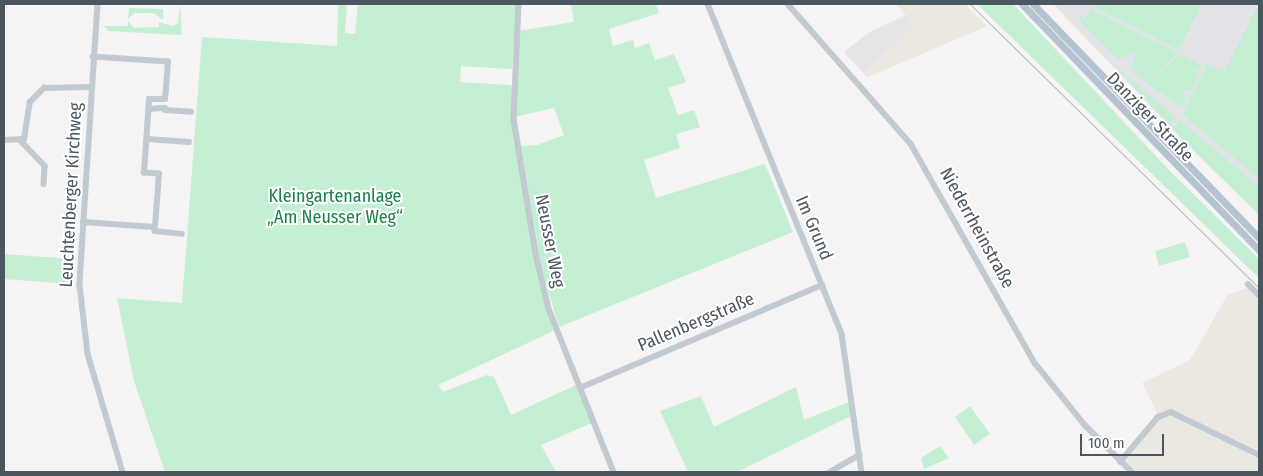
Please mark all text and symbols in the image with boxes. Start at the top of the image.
street label: Danziger Straße [1102,68,1198,166]
street label: Leuchtenberger Kirchweg [55,102,87,288]
street label: Niederrheinstraße [935,164,1019,292]
park label: Kleingartenanlage „Am Neusser Weg“ [267,186,403,228]
street label: Neusser Weg [530,193,570,289]
street label: Im Grund [791,193,837,263]
street label: Pallenbergstraße [635,288,757,356]
scale bar [1083,424,1167,456]
text: 100 m [1088,434,1125,452]

